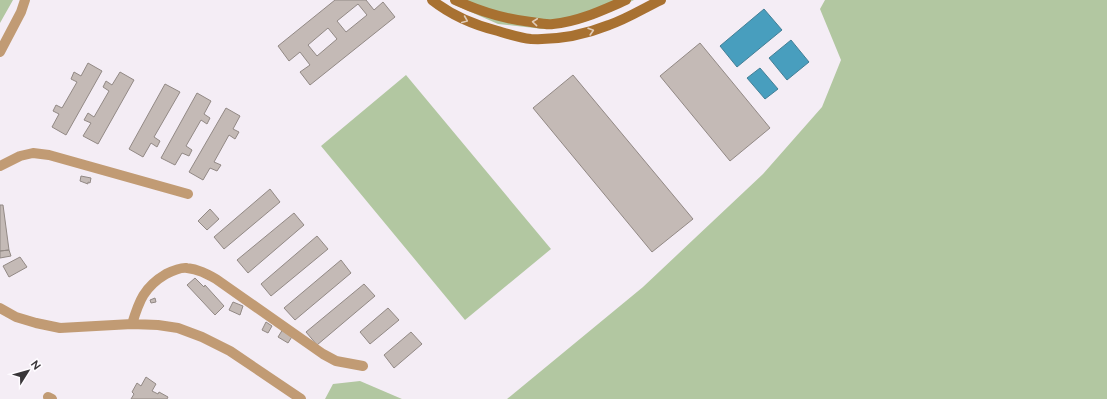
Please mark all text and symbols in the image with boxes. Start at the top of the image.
one-way arrow [461,15,468,23]
one-way arrow [532,18,538,27]
one-way arrow [587,27,594,36]
north arrow [8,351,48,391]
text: N [28,358,43,373]

